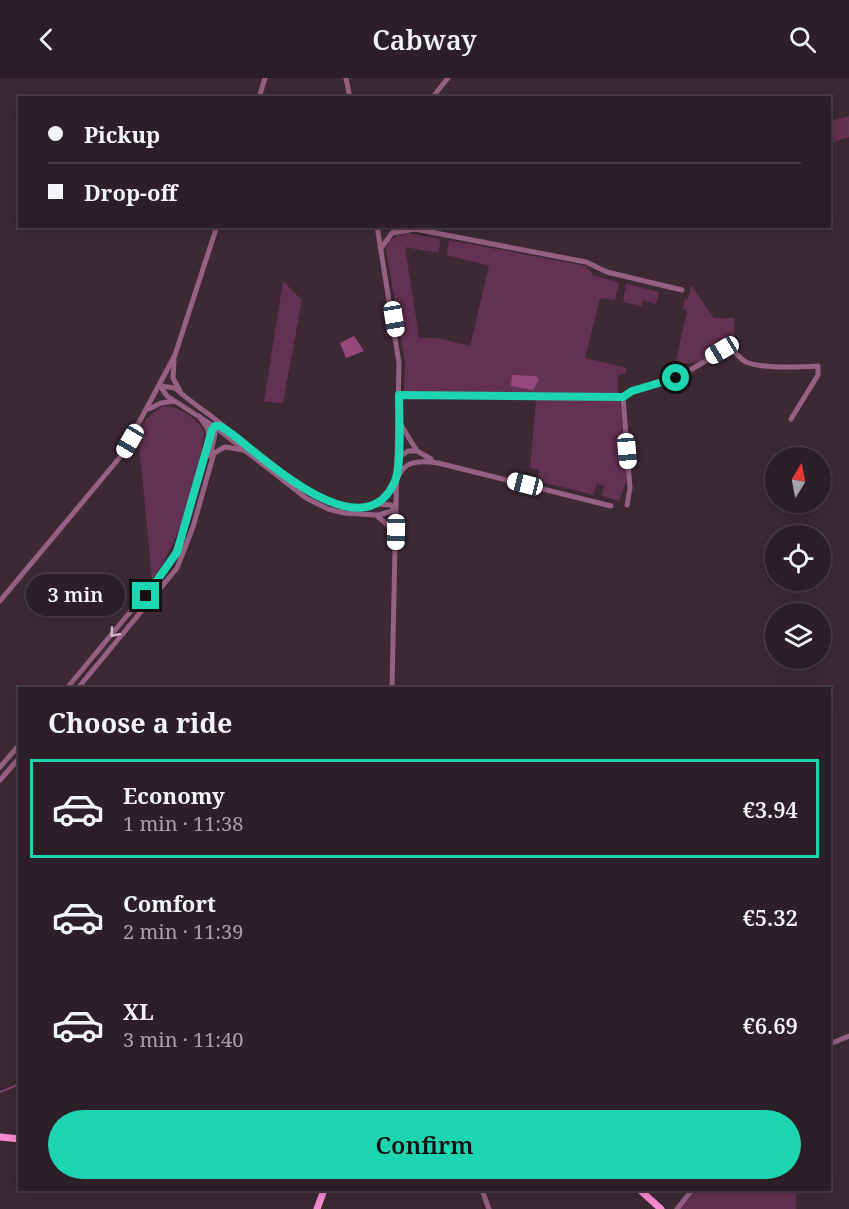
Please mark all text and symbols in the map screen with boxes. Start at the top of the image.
text: Cabway [372,21,477,58]
icon: back [30,23,63,56]
icon: search [786,23,819,56]
text: Pickup [84,119,160,149]
text: Drop-off [84,177,177,207]
car [382,300,406,338]
car [702,333,742,367]
route start [662,364,689,391]
car [113,421,147,461]
car [616,432,638,470]
north arrow [765,447,831,513]
map controls [765,447,831,669]
car [505,471,545,497]
car [387,514,405,550]
button: locate [765,525,831,591]
callout: 3 min [26,575,125,617]
text: 3 min [48,581,103,608]
route end [132,582,159,609]
button: layers [765,603,831,669]
one-way arrow [110,626,121,637]
text: Choose a ride [48,704,233,741]
text: Economy [123,780,225,810]
icon: car [51,782,105,836]
text: €3.94 [742,794,798,824]
text: 1 min · 11:38 [123,810,243,837]
text: Comfort [123,888,216,918]
icon: car [51,890,105,944]
text: €5.32 [742,902,798,932]
text: 2 min · 11:39 [123,918,243,945]
text: XL [123,996,154,1026]
icon: car [51,998,105,1052]
text: €6.69 [742,1010,798,1040]
text: 3 min · 11:40 [123,1026,243,1053]
button: Confirm [48,1110,801,1179]

